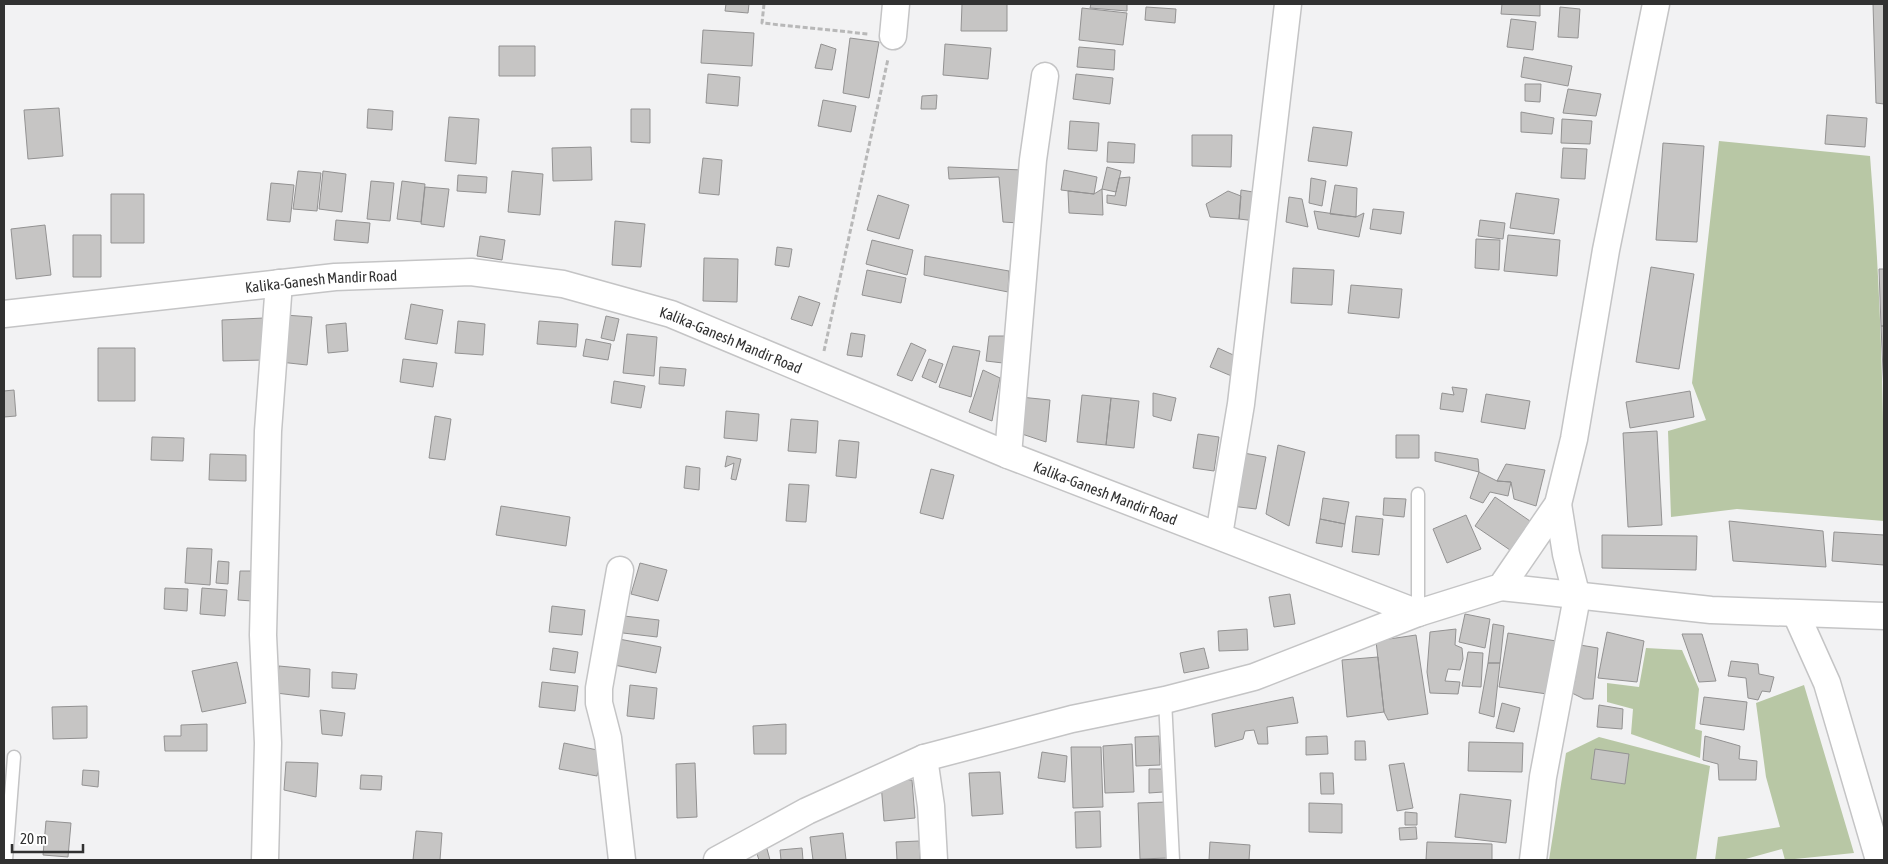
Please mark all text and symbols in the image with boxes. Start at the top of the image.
street label: Kalika-Ganesh Mandir Road [244,266,398,295]
street label: Kalika-Ganesh Mandir Road [658,303,805,376]
street label: Kalika-Ganesh Mandir Road [1031,457,1180,528]
scale bar [12,822,84,854]
text: 20 m [20,830,47,847]

